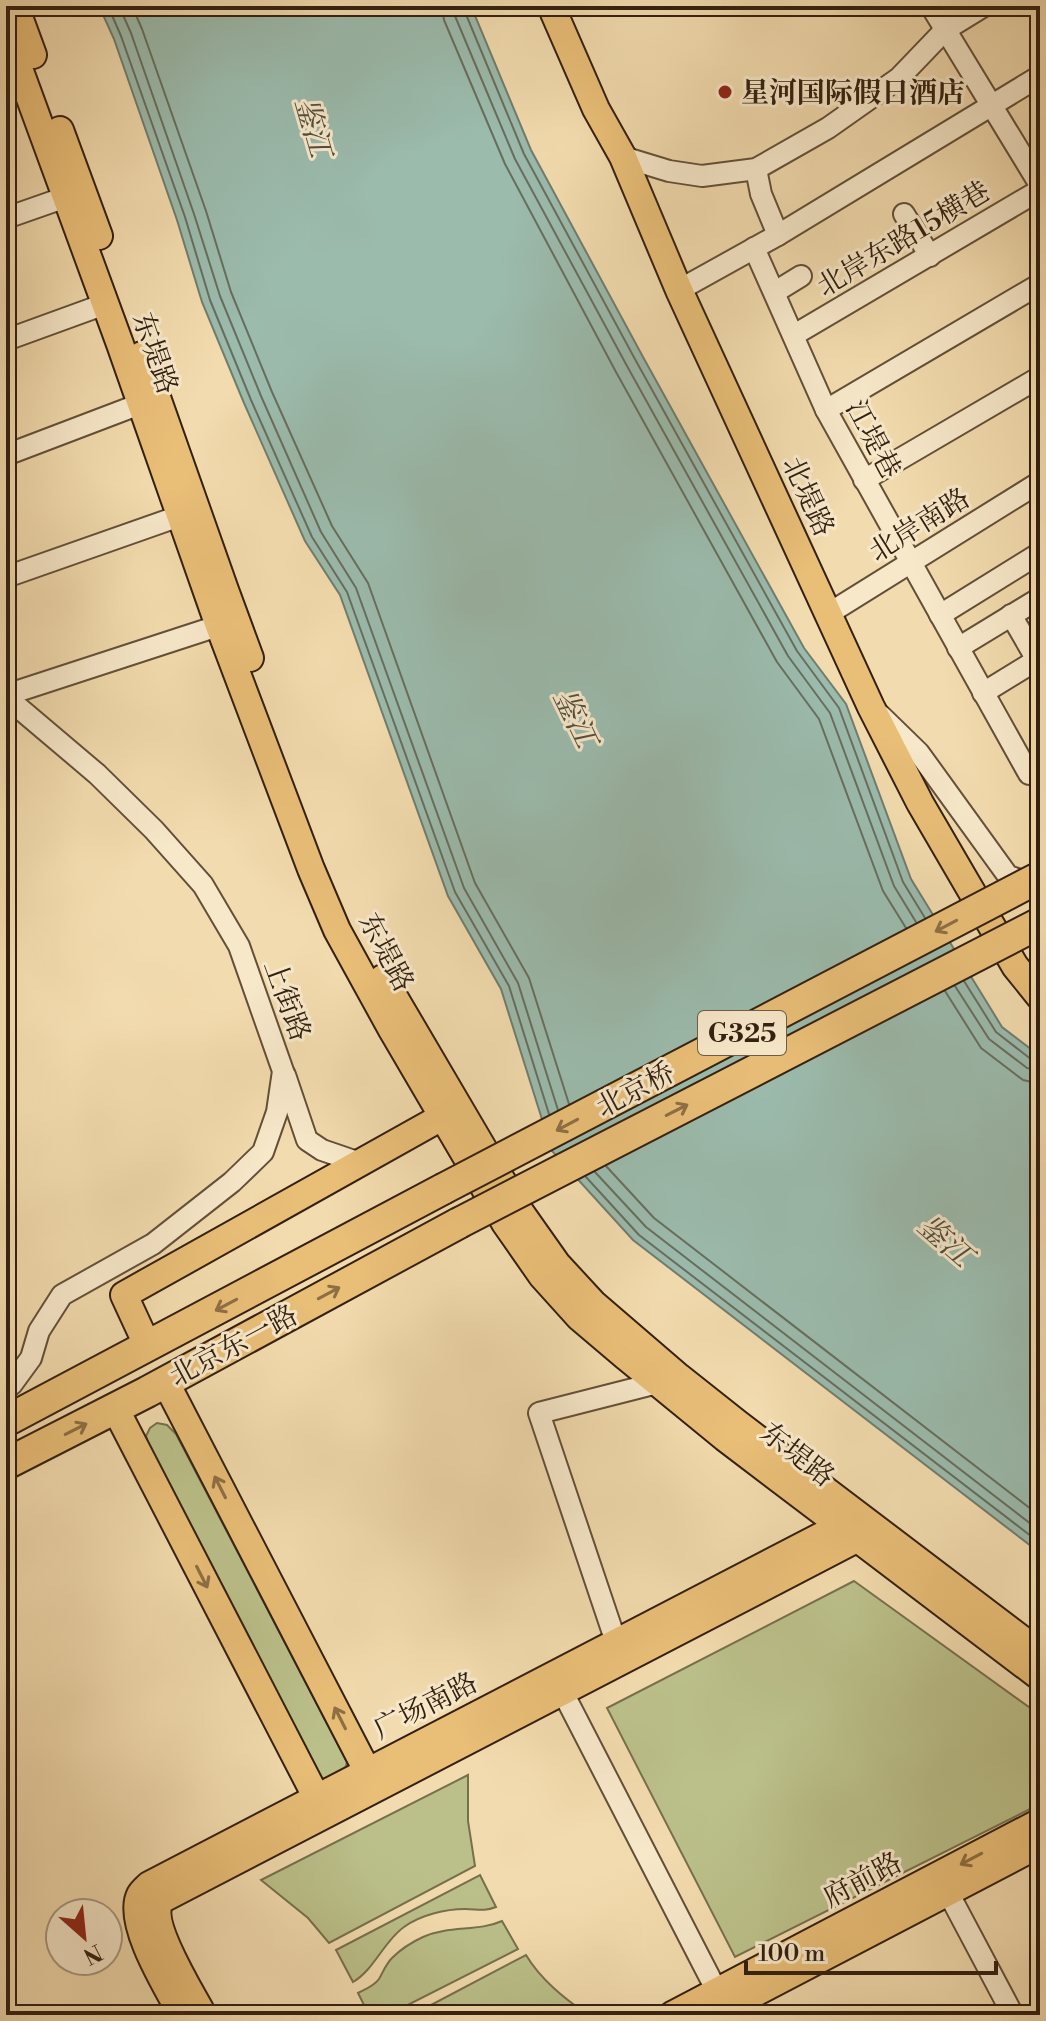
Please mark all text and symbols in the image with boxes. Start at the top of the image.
place label: 星河国际假日酒店 [741,76,965,111]
marker: 星河国际假日酒店 [716,83,734,101]
water label: 鉴江 [286,93,340,165]
street label: 北岸东路15横巷 [811,174,997,305]
street label: 东堤路 [124,308,185,399]
street label: 江堤巷 [838,394,908,485]
street label: 北堤路 [774,451,841,542]
street label: 北岸南路 [863,481,977,570]
water label: 鉴江 [544,683,606,757]
street label: 东堤路 [351,907,421,998]
one-way arrow [935,919,958,935]
street label: 上街路 [256,955,317,1046]
road number: G325 [698,1011,786,1055]
street label: 北京桥 [590,1055,681,1125]
one-way arrow [665,1102,689,1117]
one-way arrow [555,1117,579,1133]
water label: 鉴江 [909,1208,982,1278]
one-way arrow [317,1284,341,1300]
street label: 北京东一路 [164,1298,304,1395]
one-way arrow [215,1298,238,1314]
street label: 东堤路 [753,1416,841,1495]
one-way arrow [63,1421,87,1436]
one-way arrow [212,1476,228,1500]
one-way arrow [195,1565,211,1589]
street label: 广场南路 [368,1665,484,1747]
one-way arrow [332,1706,348,1730]
street label: 府前路 [817,1845,908,1915]
one-way arrow [959,1851,983,1867]
north arrow [44,1897,124,1977]
scale bar [746,1925,996,1975]
text: N [78,1938,106,1970]
text: 100 m [758,1939,825,1969]

